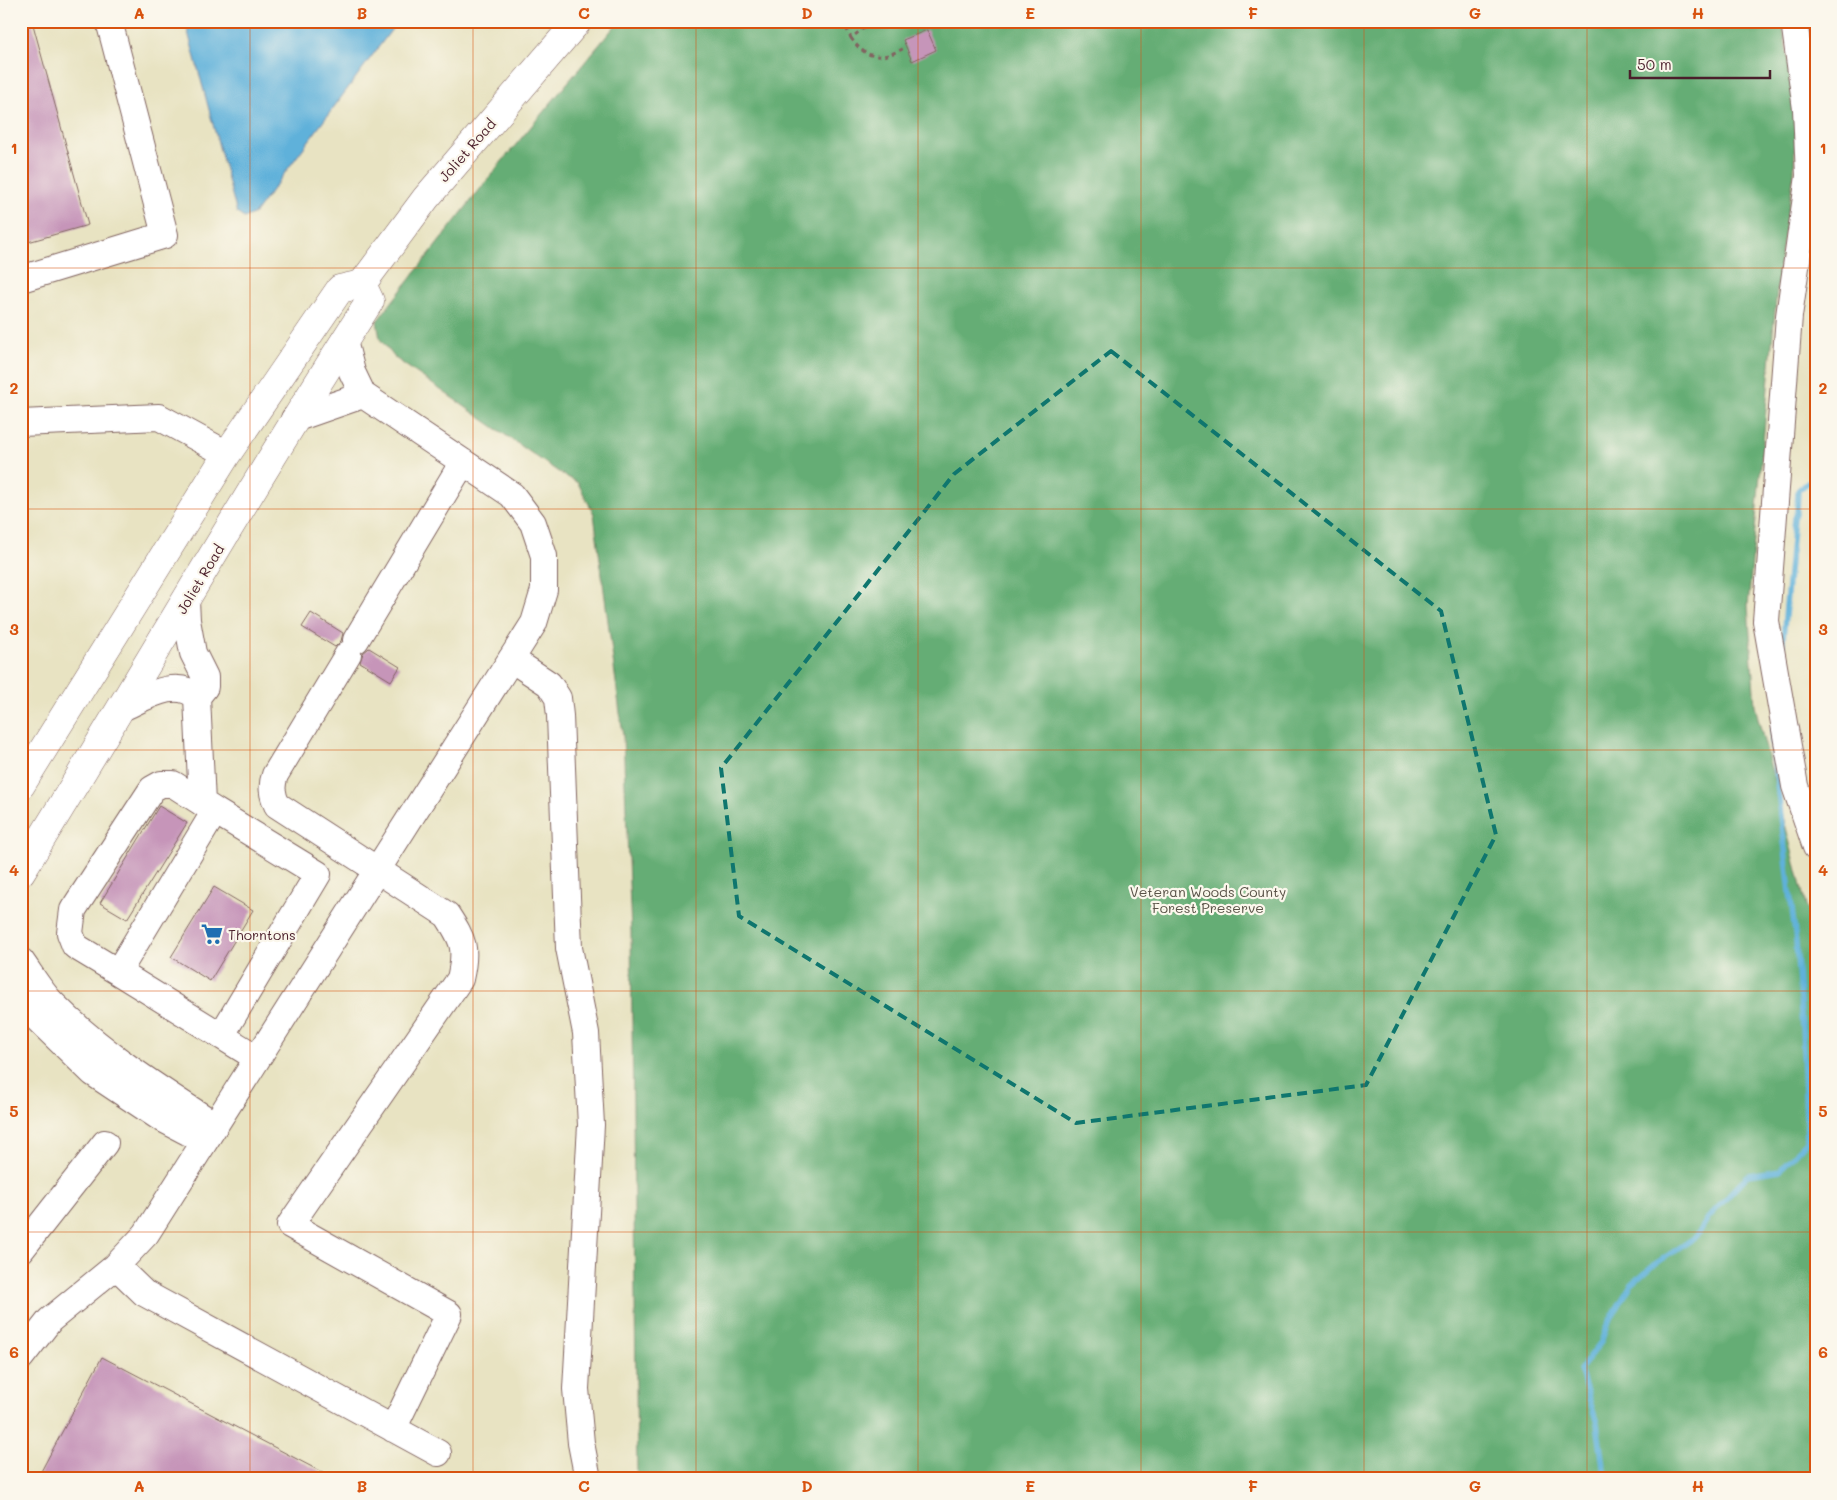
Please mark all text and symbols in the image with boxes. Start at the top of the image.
text: A [133,2,145,23]
text: B [357,2,367,23]
text: C [578,2,590,23]
text: D [801,2,813,23]
text: E [1025,2,1035,23]
text: F [1248,2,1258,23]
text: G [1469,2,1481,23]
text: H [1692,2,1704,23]
scale bar [1630,48,1770,80]
text: 50 m [1637,54,1672,74]
street label: Joliet Road [434,114,500,186]
text: 1 [10,137,18,158]
text: 1 [1819,137,1827,158]
text: 2 [10,377,19,398]
text: 2 [1819,377,1828,398]
street label: Joliet Road [172,541,228,617]
text: 3 [9,618,19,639]
text: 3 [1818,618,1828,639]
text: 4 [9,859,19,880]
text: 4 [1818,859,1828,880]
park label: Veteran Woods County Forest Preserve [1130,882,1286,917]
supermarket icon: Thorntons [199,921,225,947]
place label: Thorntons [228,925,296,944]
text: 5 [9,1100,19,1121]
text: 5 [1818,1100,1828,1121]
text: 6 [9,1341,19,1362]
text: 6 [1818,1341,1828,1362]
text: A [133,1475,145,1496]
text: B [357,1475,367,1496]
text: C [578,1475,590,1496]
text: D [801,1475,813,1496]
text: E [1025,1475,1035,1496]
text: F [1248,1475,1258,1496]
text: G [1469,1475,1481,1496]
text: H [1692,1475,1704,1496]

